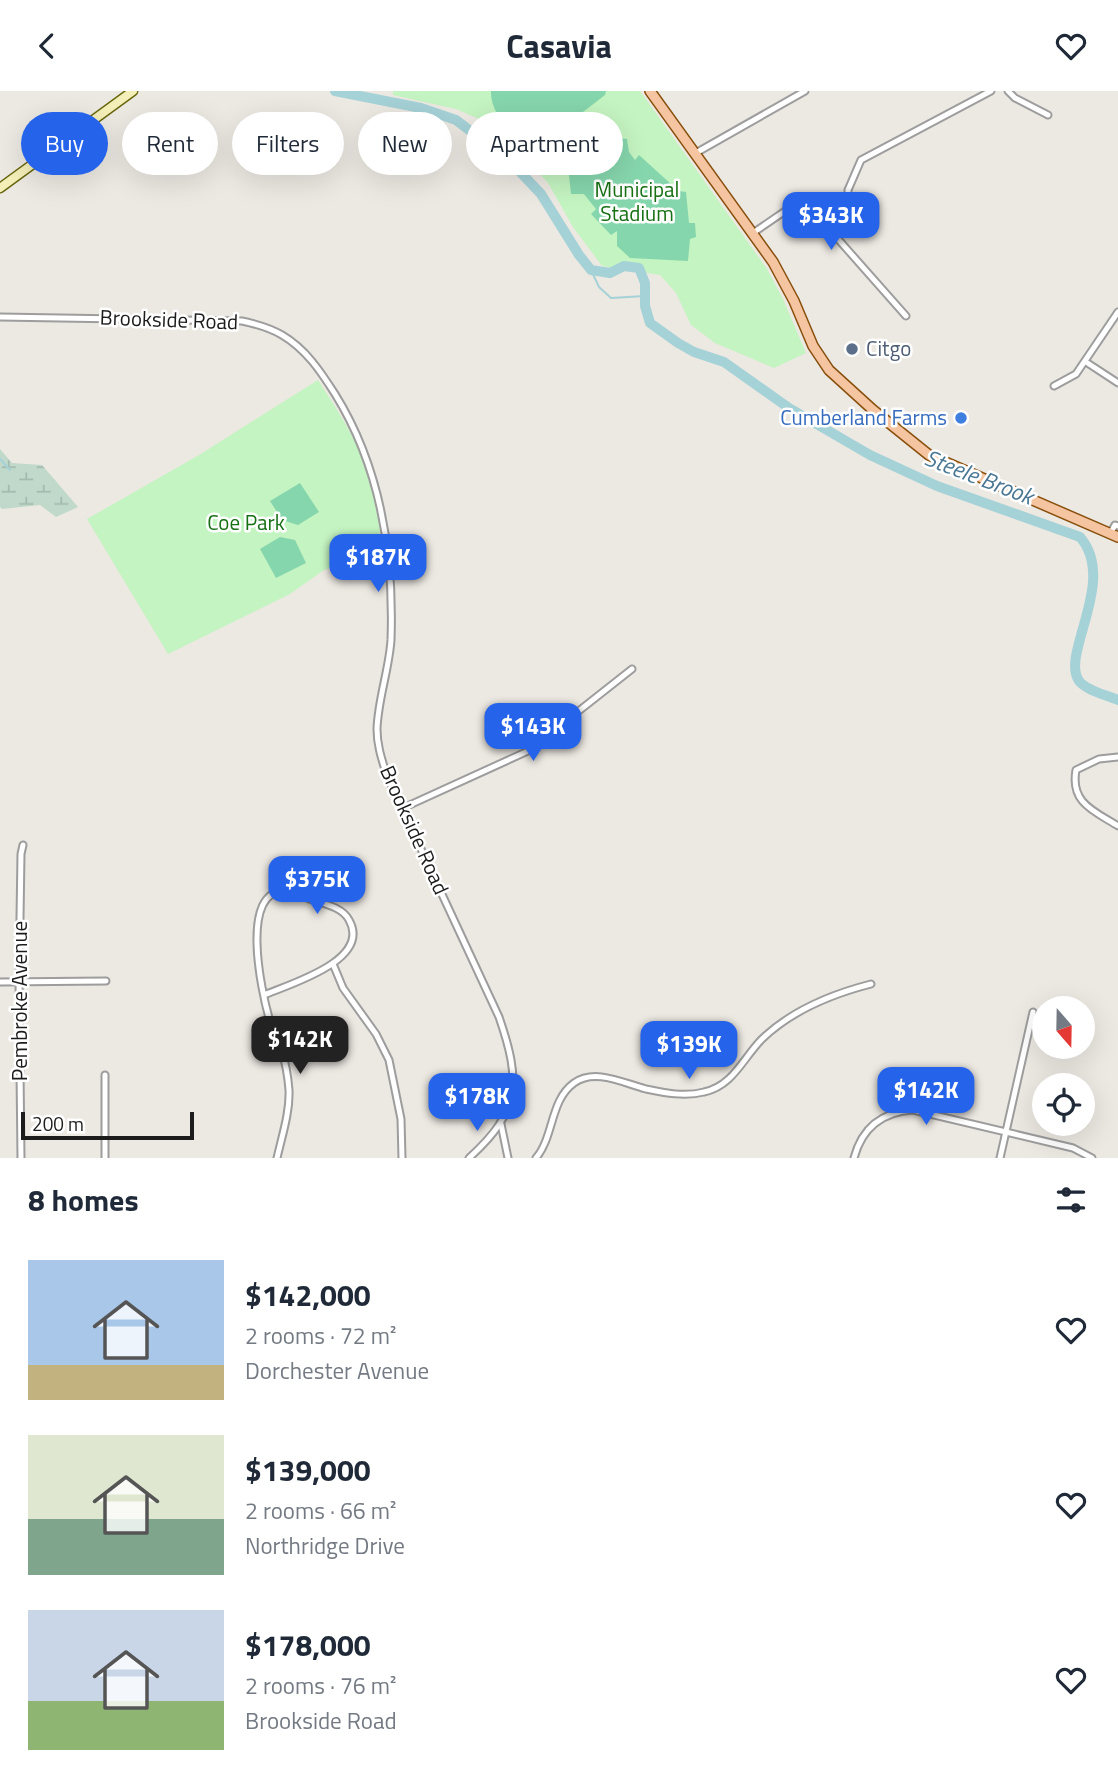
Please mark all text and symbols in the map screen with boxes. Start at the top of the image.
text: Casavia [506,22,612,70]
icon: back [28,27,66,65]
icon: heart [1052,27,1090,65]
chip: Buy [21,112,108,175]
chip: Rent [122,112,218,175]
chip: Filters [232,112,344,175]
chip: New [358,112,452,175]
chip: Apartment [466,112,623,175]
park label: Municipal Stadium [595,173,679,229]
pin: $343K [782,193,880,252]
text: $343K [798,197,864,232]
street label: Brookside Road [99,301,239,337]
place label: Citgo [866,332,911,364]
marker: Citgo [844,341,860,357]
place label: Cumberland Farms [780,401,947,433]
marker: Cumberland Farms [953,410,969,426]
water label: Steele Brook [920,440,1041,514]
park label: Coe Park [207,506,285,538]
pin: $187K [329,535,427,594]
text: $187K [345,539,411,574]
pin: $143K [484,703,582,763]
text: $143K [500,708,566,743]
street label: Brookside Road [372,760,458,899]
pin: $375K [268,857,366,916]
text: $375K [284,861,350,896]
street label: Pembroke Avenue [3,921,35,1081]
north arrow [1032,996,1096,1059]
map controls [1032,996,1095,1136]
pin: $142K [251,1017,349,1076]
text: $142K [267,1021,333,1056]
pin: $139K [640,1021,738,1081]
text: $139K [656,1026,722,1061]
pin: $142K [877,1067,975,1127]
text: $142K [893,1072,959,1107]
pin: $178K [428,1073,526,1133]
button: locate [1032,1073,1095,1136]
text: $178K [444,1078,510,1113]
scale bar [21,1109,194,1141]
text: 200 m [32,1109,84,1138]
text: 8 homes [28,1177,139,1223]
icon: filters [1052,1181,1090,1219]
text: $142,000 [245,1272,371,1318]
icon: home [84,1288,168,1372]
icon: heart [1052,1311,1090,1349]
text: 2 rooms · 72 m² [245,1318,396,1353]
text: Dorchester Avenue [245,1353,429,1388]
text: $139,000 [245,1447,371,1493]
icon: home [84,1463,168,1547]
icon: heart [1052,1486,1090,1524]
text: 2 rooms · 66 m² [245,1493,396,1528]
text: Northridge Drive [245,1528,405,1563]
text: $178,000 [245,1622,371,1668]
icon: home [84,1638,168,1722]
icon: heart [1052,1661,1090,1699]
text: 2 rooms · 76 m² [245,1668,396,1703]
text: Brookside Road [245,1703,397,1738]

